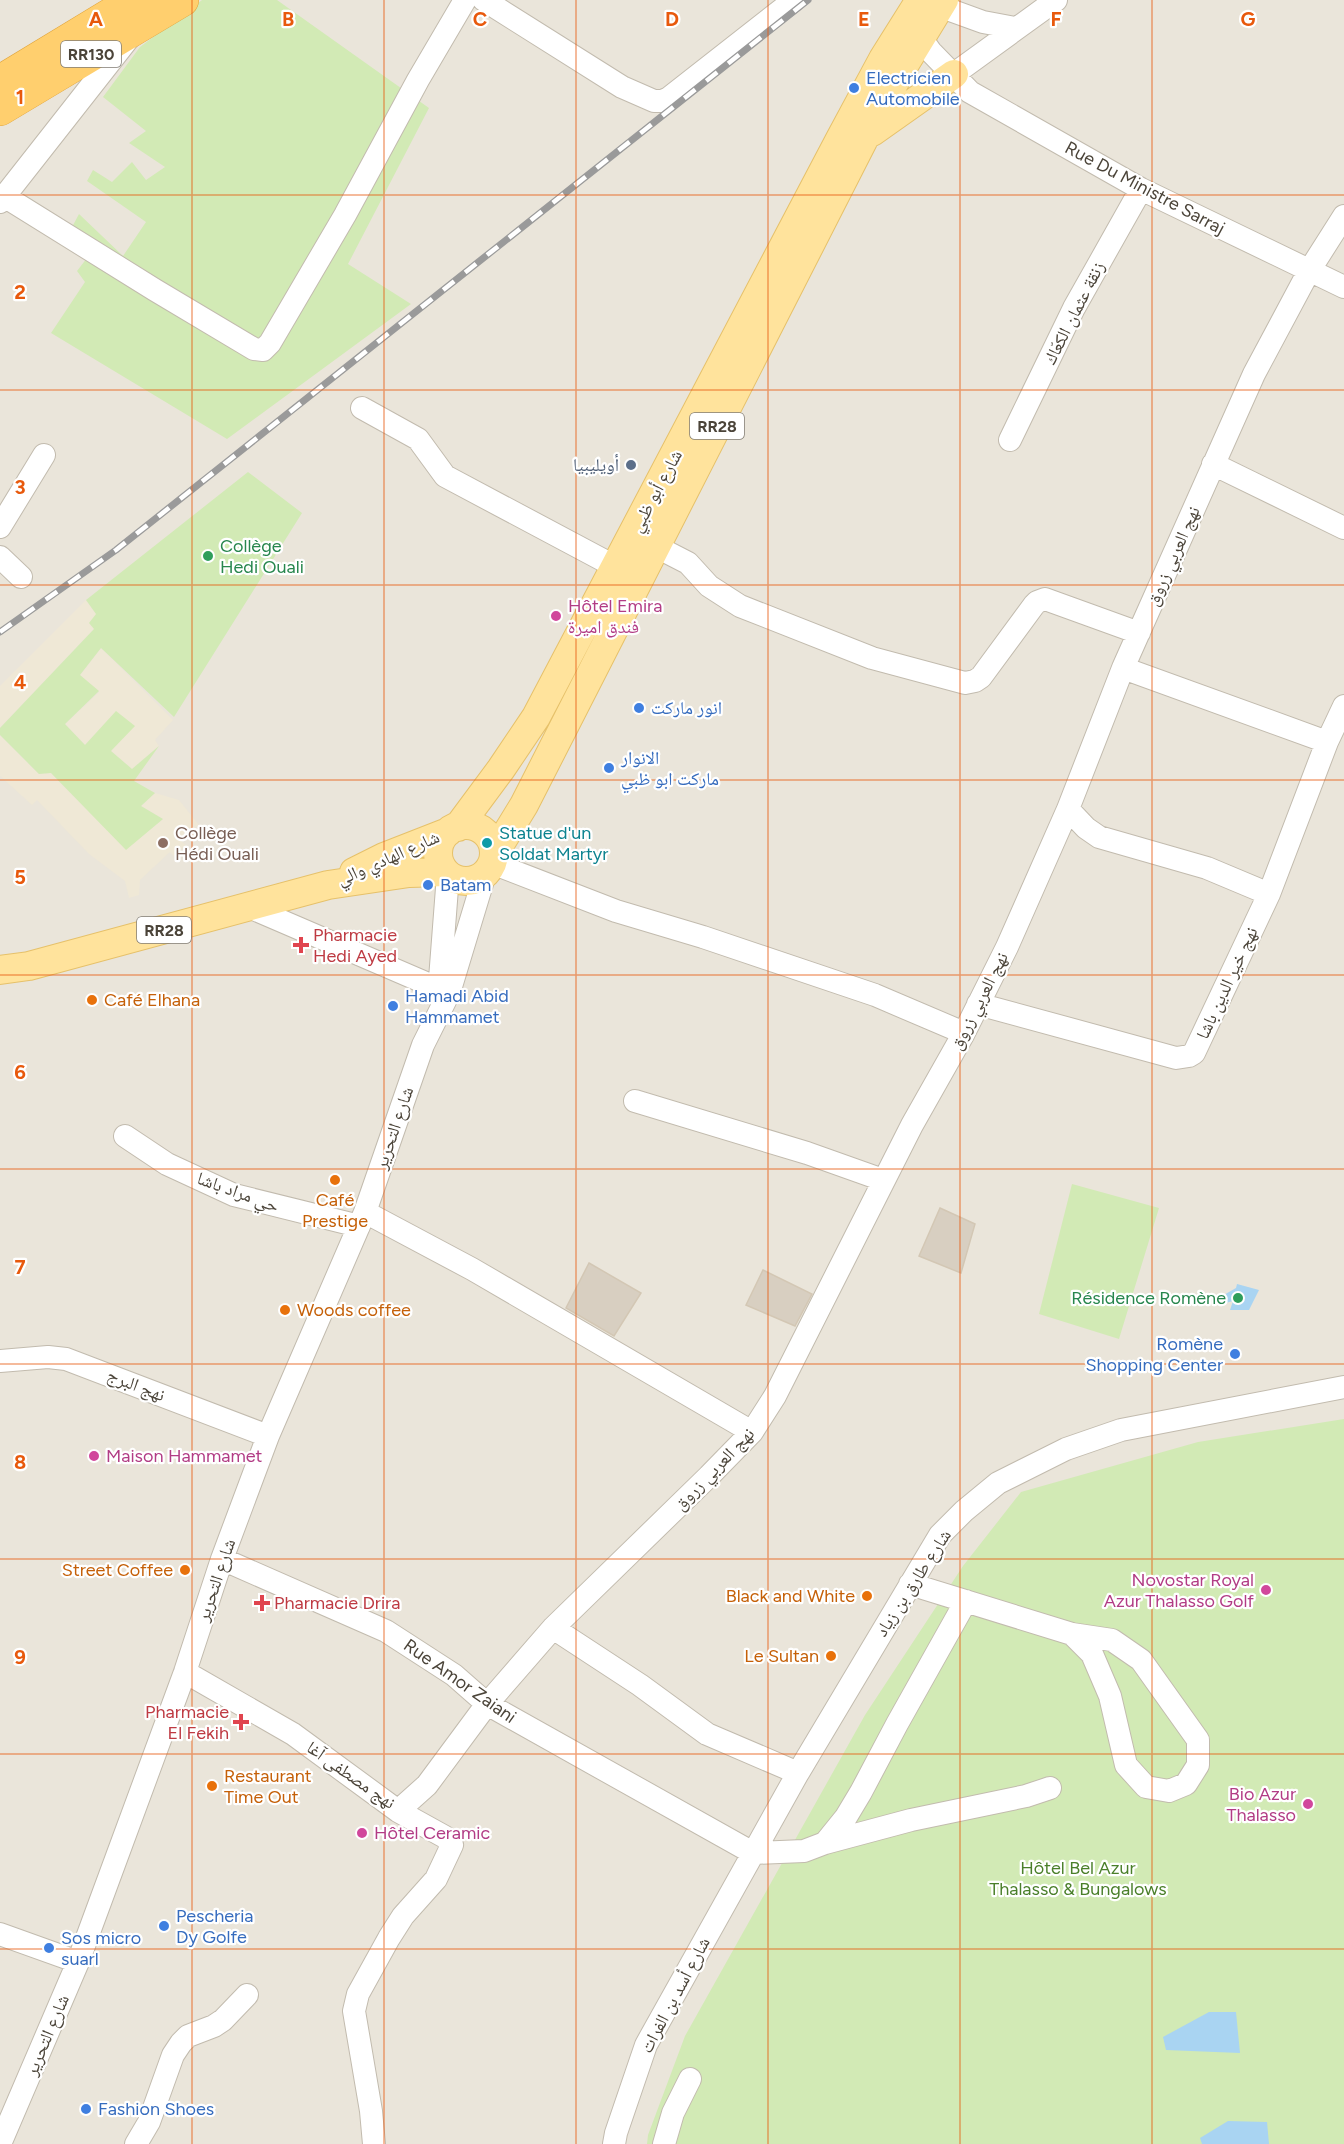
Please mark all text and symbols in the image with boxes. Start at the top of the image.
text: A [89,7,104,31]
text: B [282,7,294,31]
text: C [473,7,487,31]
text: D [665,7,679,31]
text: E [858,7,870,31]
text: F [1050,7,1062,31]
text: G [1241,7,1256,31]
road number: RR130 [61,41,121,67]
place label: Electricien Automobile [866,67,960,110]
marker: Electricien Automobile [847,81,861,95]
text: 1 [16,85,24,109]
street label: Rue Du Ministre Sarraj [1061,136,1229,240]
street label: زنقة عثمان الكعّاك [1039,258,1109,368]
text: 2 [14,280,26,304]
road number: RR28 [690,413,744,439]
street label: شارع أبو ظبي [625,446,690,538]
place label: أويليبيا [573,454,619,476]
marker: أويليبيا [624,458,638,472]
text: 3 [14,475,26,499]
street label: نهج العربي زروق [1141,503,1208,611]
place label: Collège Hedi Ouali [220,535,304,578]
marker: Collège Hedi Ouali [201,549,215,563]
place label: Hôtel Emira فندق اميرة [568,595,662,638]
marker: Hôtel Emira فندق اميرة [549,609,563,623]
text: 4 [14,670,27,694]
place label: انور ماركت [651,697,722,719]
marker: انور ماركت [632,701,646,715]
place label: الانوار ماركت ابو ظبي [620,747,719,794]
marker: الانوار ماركت ابو ظبي [602,761,616,775]
place label: Collège Hédi Ouali [175,822,259,865]
place label: Statue d'un Soldat Martyr [499,822,608,865]
street label: شارع الهادي والي [333,826,444,894]
marker: Collège Hédi Ouali [156,836,170,850]
marker: Statue d'un Soldat Martyr [480,836,494,850]
text: 5 [14,865,26,889]
place label: Batam [440,874,491,896]
marker: Batam [421,878,435,892]
road number: RR28 [137,917,191,943]
street label: نهج خير الدين باشا [1191,923,1264,1043]
place label: Pharmacie Hedi Ayed [313,924,397,967]
marker: Pharmacie Hedi Ayed [294,938,308,952]
street label: نهج العربي زروق [945,948,1016,1055]
place label: Hamadi Abid Hammamet [405,985,509,1028]
place label: Café Elhana [104,989,200,1011]
marker: Café Elhana [85,993,99,1007]
marker: Hamadi Abid Hammamet [386,999,400,1013]
text: 6 [14,1060,26,1084]
street label: شارع التحرير [369,1084,418,1173]
street label: حي مراد باشا [193,1167,282,1220]
marker: Café Prestige [328,1173,342,1187]
place label: Café Prestige [302,1189,368,1232]
text: 7 [14,1255,26,1279]
place label: Résidence Romène [1071,1287,1226,1309]
marker: Résidence Romène [1231,1291,1245,1305]
place label: Woods coffee [297,1299,411,1321]
marker: Woods coffee [278,1303,292,1317]
place label: Romène Shopping Center [1085,1333,1223,1376]
marker: Romène Shopping Center [1228,1347,1242,1361]
street label: نهج البرج [104,1364,168,1407]
street label: نهج العربي زروق [669,1423,762,1518]
place label: Maison Hammamet [106,1445,263,1467]
marker: Maison Hammamet [87,1449,101,1463]
text: 8 [14,1450,26,1474]
street label: شارع طارق بن زياد [870,1525,956,1641]
street label: شارع التحرير [191,1536,240,1625]
place label: Street Coffee [62,1559,173,1581]
marker: Street Coffee [178,1563,192,1577]
place label: Novostar Royal Azur Thalasso Golf [1104,1569,1254,1612]
marker: Novostar Royal Azur Thalasso Golf [1259,1583,1273,1597]
place label: Black and White [726,1585,855,1607]
marker: Black and White [860,1589,874,1603]
place label: Pharmacie Drira [274,1592,400,1614]
marker: Pharmacie Drira [255,1596,269,1610]
street label: Rue Amor Zaiani [399,1634,521,1728]
text: 9 [14,1645,26,1669]
place label: Le Sultan [744,1645,819,1667]
marker: Le Sultan [824,1649,838,1663]
place label: Pharmacie El Fekih [145,1701,229,1744]
marker: Pharmacie El Fekih [234,1715,248,1729]
street label: نهج مصطفى آغا [302,1736,400,1815]
place label: Restaurant Time Out [224,1765,312,1808]
marker: Restaurant Time Out [205,1779,219,1793]
place label: Bio Azur Thalasso [1226,1783,1296,1826]
marker: Bio Azur Thalasso [1301,1797,1315,1811]
place label: Hôtel Ceramic [374,1822,491,1844]
marker: Hôtel Ceramic [355,1826,369,1840]
park label: Hôtel Bel Azur Thalasso & Bungalows [989,1857,1167,1900]
place label: Pescheria Dy Golfe [176,1905,254,1948]
marker: Pescheria Dy Golfe [157,1919,171,1933]
place label: Sos micro suarl [61,1927,141,1970]
street label: شارع أسد بن الفرات [635,1933,715,2057]
marker: Sos micro suarl [42,1941,56,1955]
street label: شارع التحرير [20,1991,74,2080]
place label: Fashion Shoes [98,2098,214,2120]
marker: Fashion Shoes [79,2102,93,2116]

